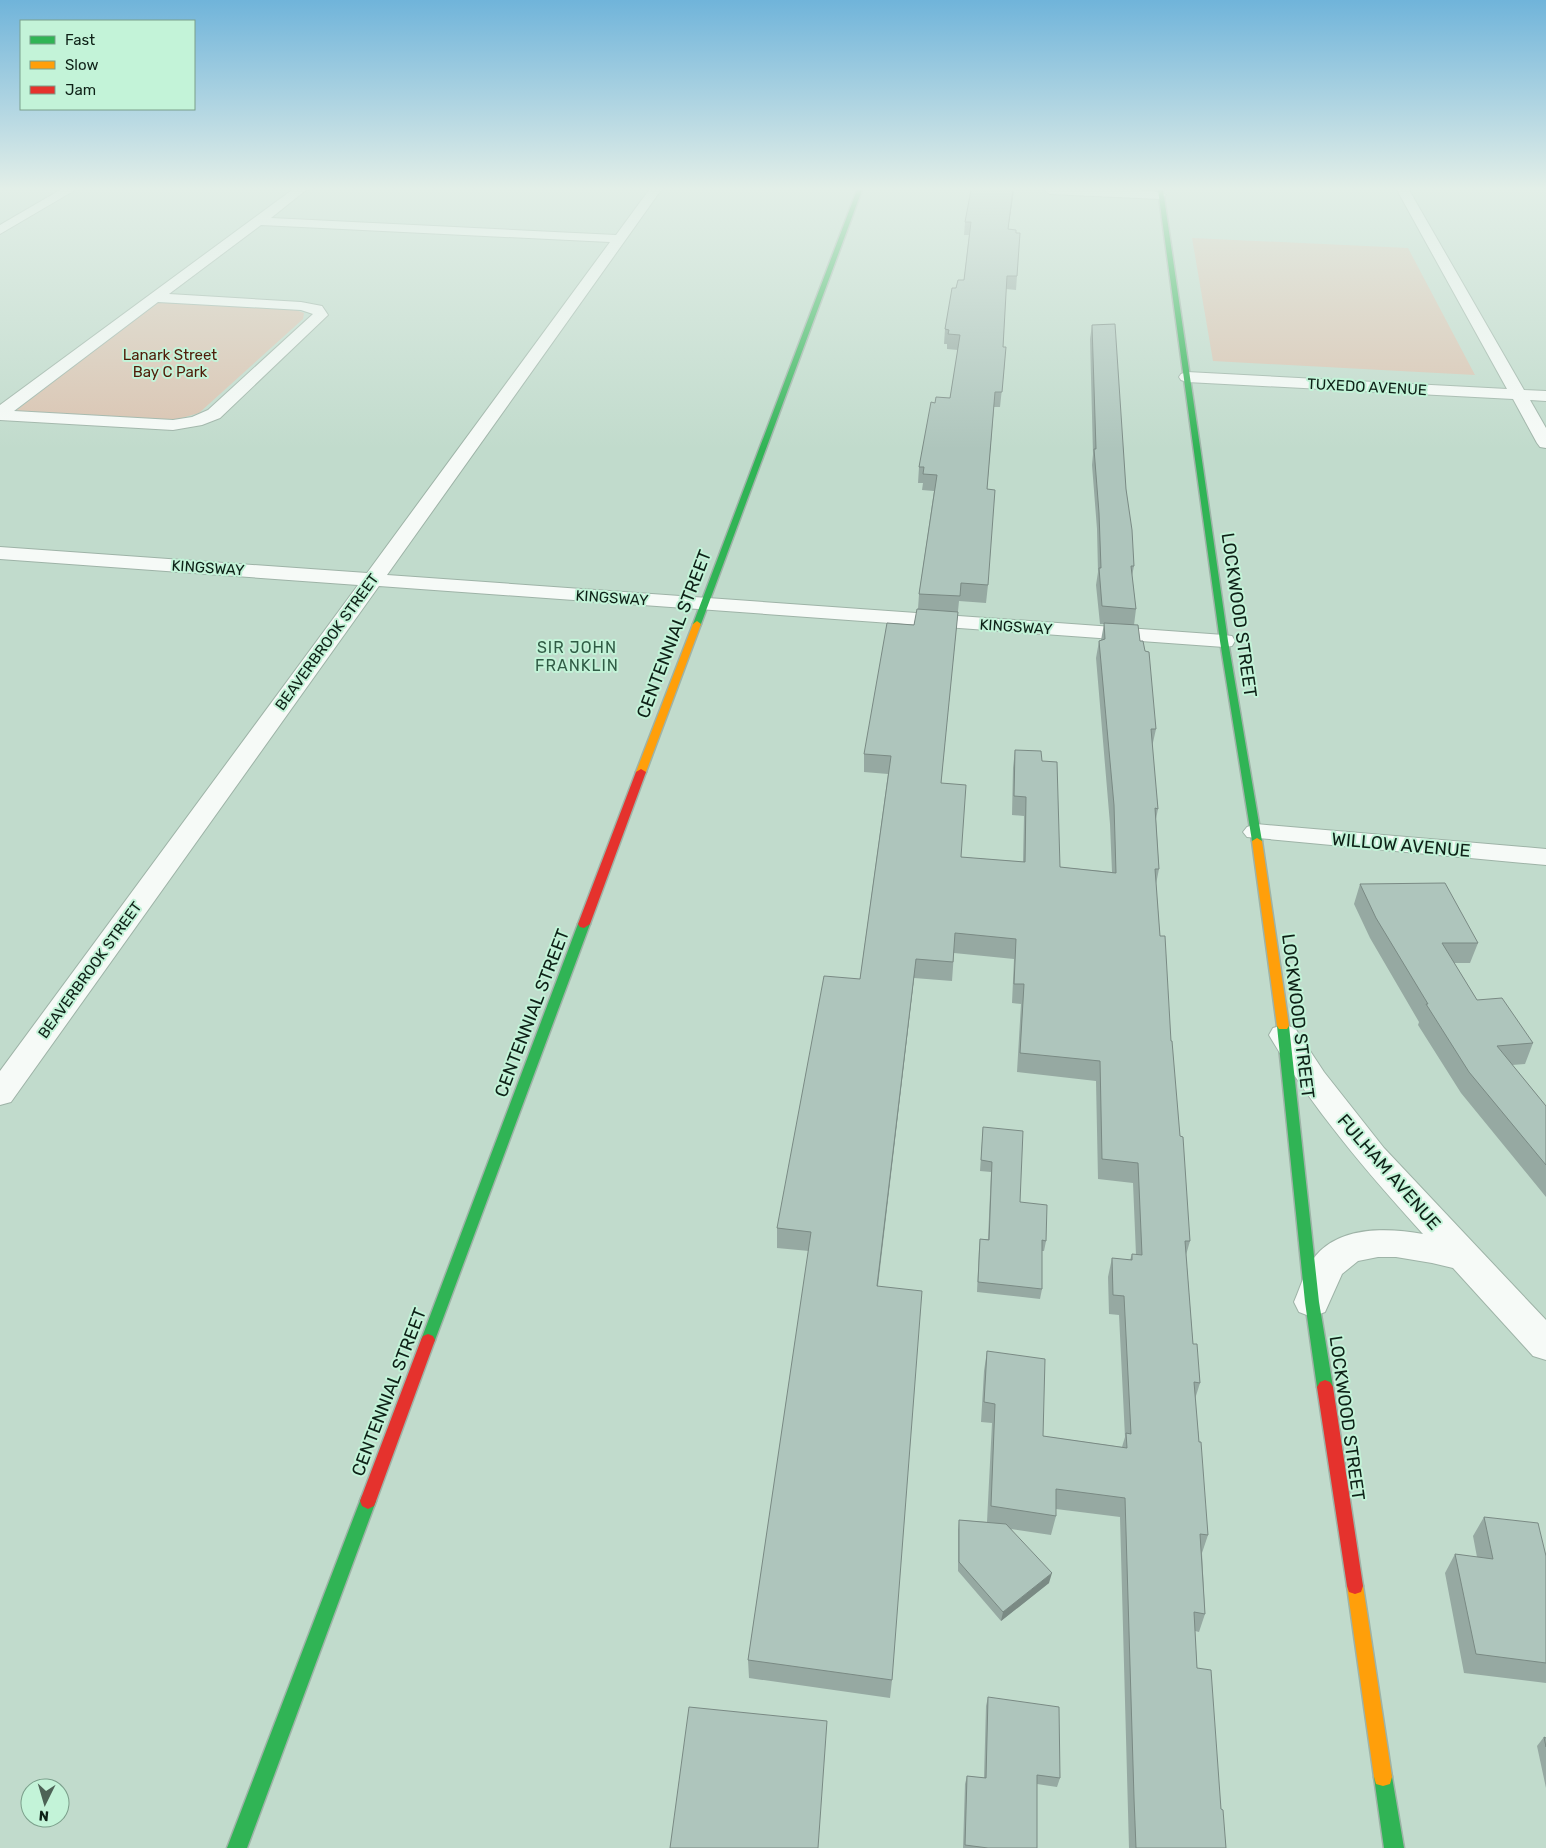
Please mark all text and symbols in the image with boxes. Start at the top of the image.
legend [20,20,195,110]
text: Fast [65,31,95,49]
text: Slow [65,56,98,74]
text: Jam [65,81,96,99]
park label: Lanark Street Bay C Park [123,346,217,381]
street label: TUXEDO AVENUE [1307,375,1427,399]
street label: LOCKWOOD STREET [1217,531,1261,699]
street label: CENTENNIAL STREET [632,547,716,721]
street label: KINGSWAY [171,556,245,580]
street label: BEAVERBROOK STREET [271,570,383,714]
street label: KINGSWAY [575,586,649,610]
street label: KINGSWAY [979,615,1053,639]
district label: SIR JOHN FRANKLIN [535,638,619,675]
street label: WILLOW AVENUE [1331,828,1471,862]
street label: BEAVERBROOK STREET [34,898,146,1042]
street label: CENTENNIAL STREET [490,926,574,1100]
street label: LOCKWOOD STREET [1277,932,1319,1100]
street label: FULHAM AVENUE [1333,1110,1445,1234]
street label: CENTENNIAL STREET [347,1305,431,1479]
street label: LOCKWOOD STREET [1325,1334,1369,1502]
north arrow [20,1778,70,1828]
text: N [38,1807,50,1824]

